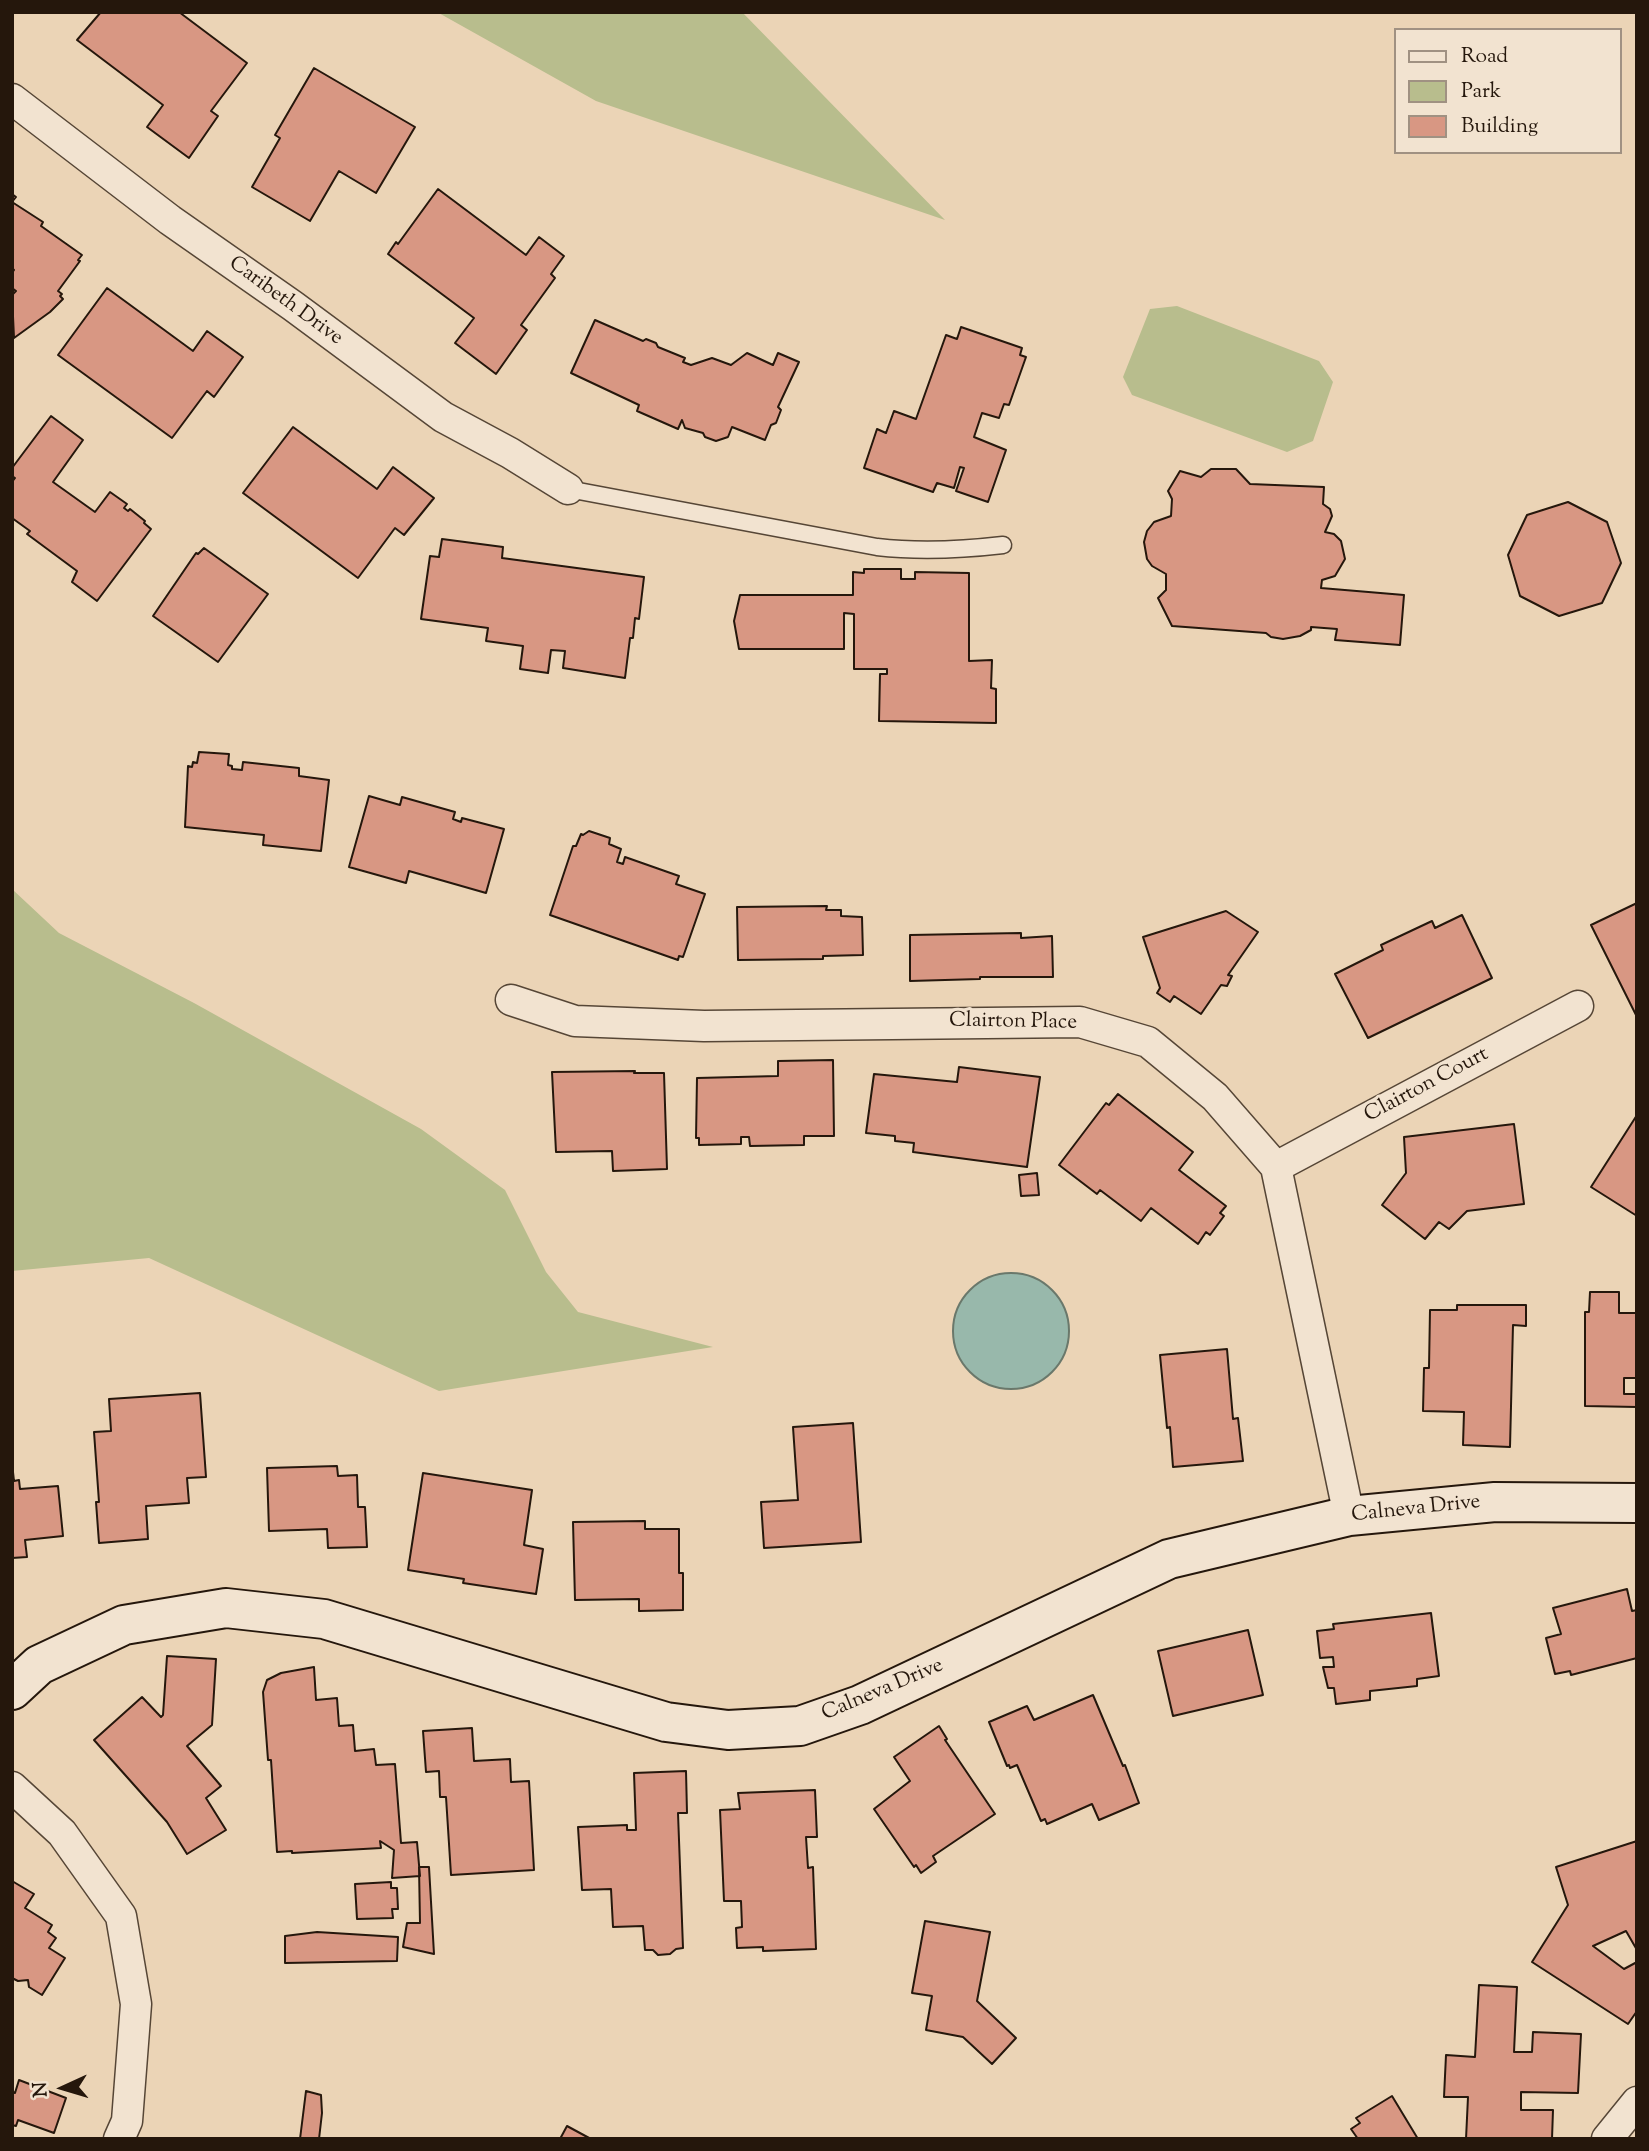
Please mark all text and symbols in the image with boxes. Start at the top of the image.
legend [1394,28,1621,154]
text: Road [1461,42,1508,72]
text: Park [1461,77,1501,107]
text: Building [1461,112,1538,142]
street label: Caribeth Drive [223,252,347,352]
street label: Clairton Place [949,1009,1077,1037]
street label: Clairton Court [1361,1043,1493,1129]
street label: Calneva Drive [1350,1491,1482,1529]
street label: Calneva Drive [818,1654,948,1728]
north arrow [28,2053,98,2123]
text: N [28,2081,56,2098]

